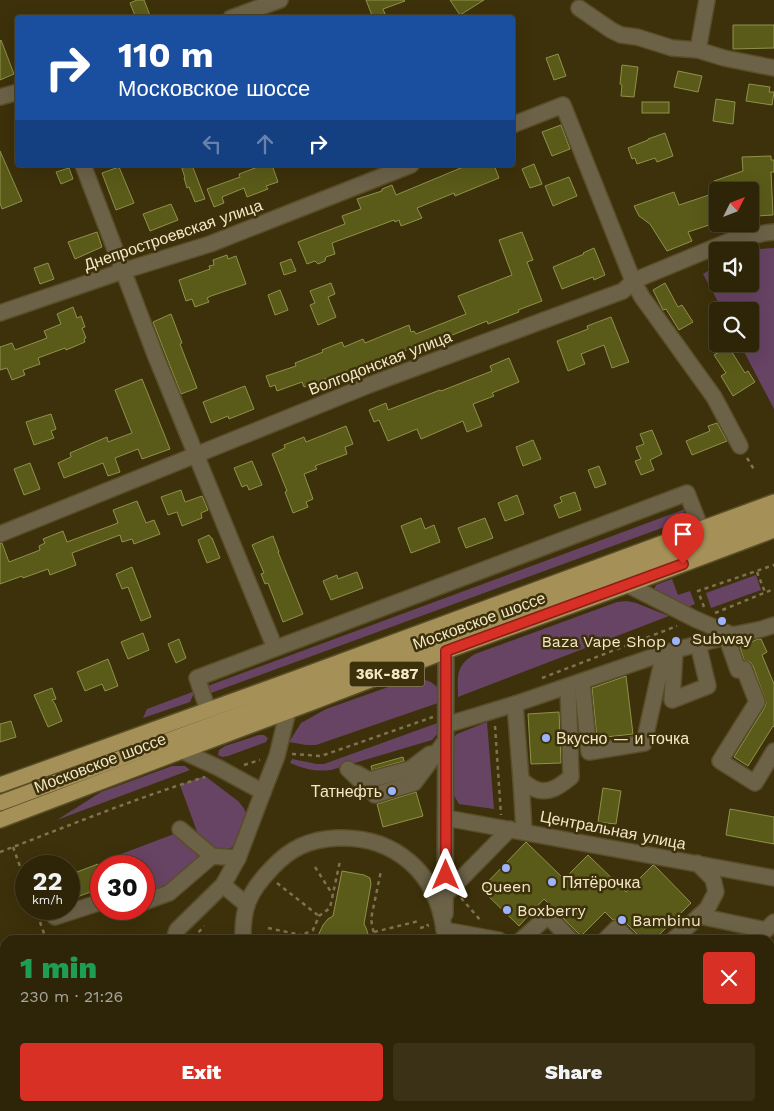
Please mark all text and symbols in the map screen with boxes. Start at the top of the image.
text: 110 m [118,34,214,76]
icon: right [35,35,100,100]
text: Московское шоссе [118,76,310,101]
icon: left [198,130,226,158]
icon: ahead [251,130,279,158]
icon: right [304,130,332,158]
north arrow [709,182,759,232]
map controls [709,182,759,352]
street label: Днепростроевская улица [81,195,265,275]
button: sound [709,242,759,292]
button: search [709,302,759,352]
street label: Волгодонская улица [306,327,454,399]
pin [662,513,704,564]
icon: arrive [669,520,697,548]
street label: Московское шоссе [410,588,548,654]
marker: Subway [716,615,728,627]
place label: Subway [692,629,753,648]
place label: Baza Vape Shop [541,632,666,651]
marker: Baza Vape Shop [670,635,682,647]
road number: 36К-887 [350,662,424,686]
street label: Московское шоссе [31,729,169,797]
place label: Вкусно — и точка [556,729,689,748]
marker: Вкусно — и точка [540,732,552,744]
place label: Татнефть [311,782,382,801]
marker: Татнефть [386,785,398,797]
street label: Центральная улица [538,807,688,853]
position arrow [419,848,471,900]
speed limit sign: 30 [90,855,155,920]
marker: Queen [500,862,512,874]
text: 22 [33,867,62,896]
place label: Пятёрочка [562,873,641,892]
marker: Пятёрочка [546,876,558,888]
place label: Queen [481,877,531,896]
text: km/h [32,893,63,907]
place label: Boxberry [517,901,587,920]
marker: Boxberry [501,904,513,916]
place label: Bambinu [632,911,701,930]
marker: Bambinu [616,914,628,926]
text: 1 min [20,950,97,985]
button: close [703,952,755,1004]
text: 230 m · 21:26 [20,987,123,1006]
button: Exit [20,1043,383,1101]
button: Share [393,1043,755,1101]

